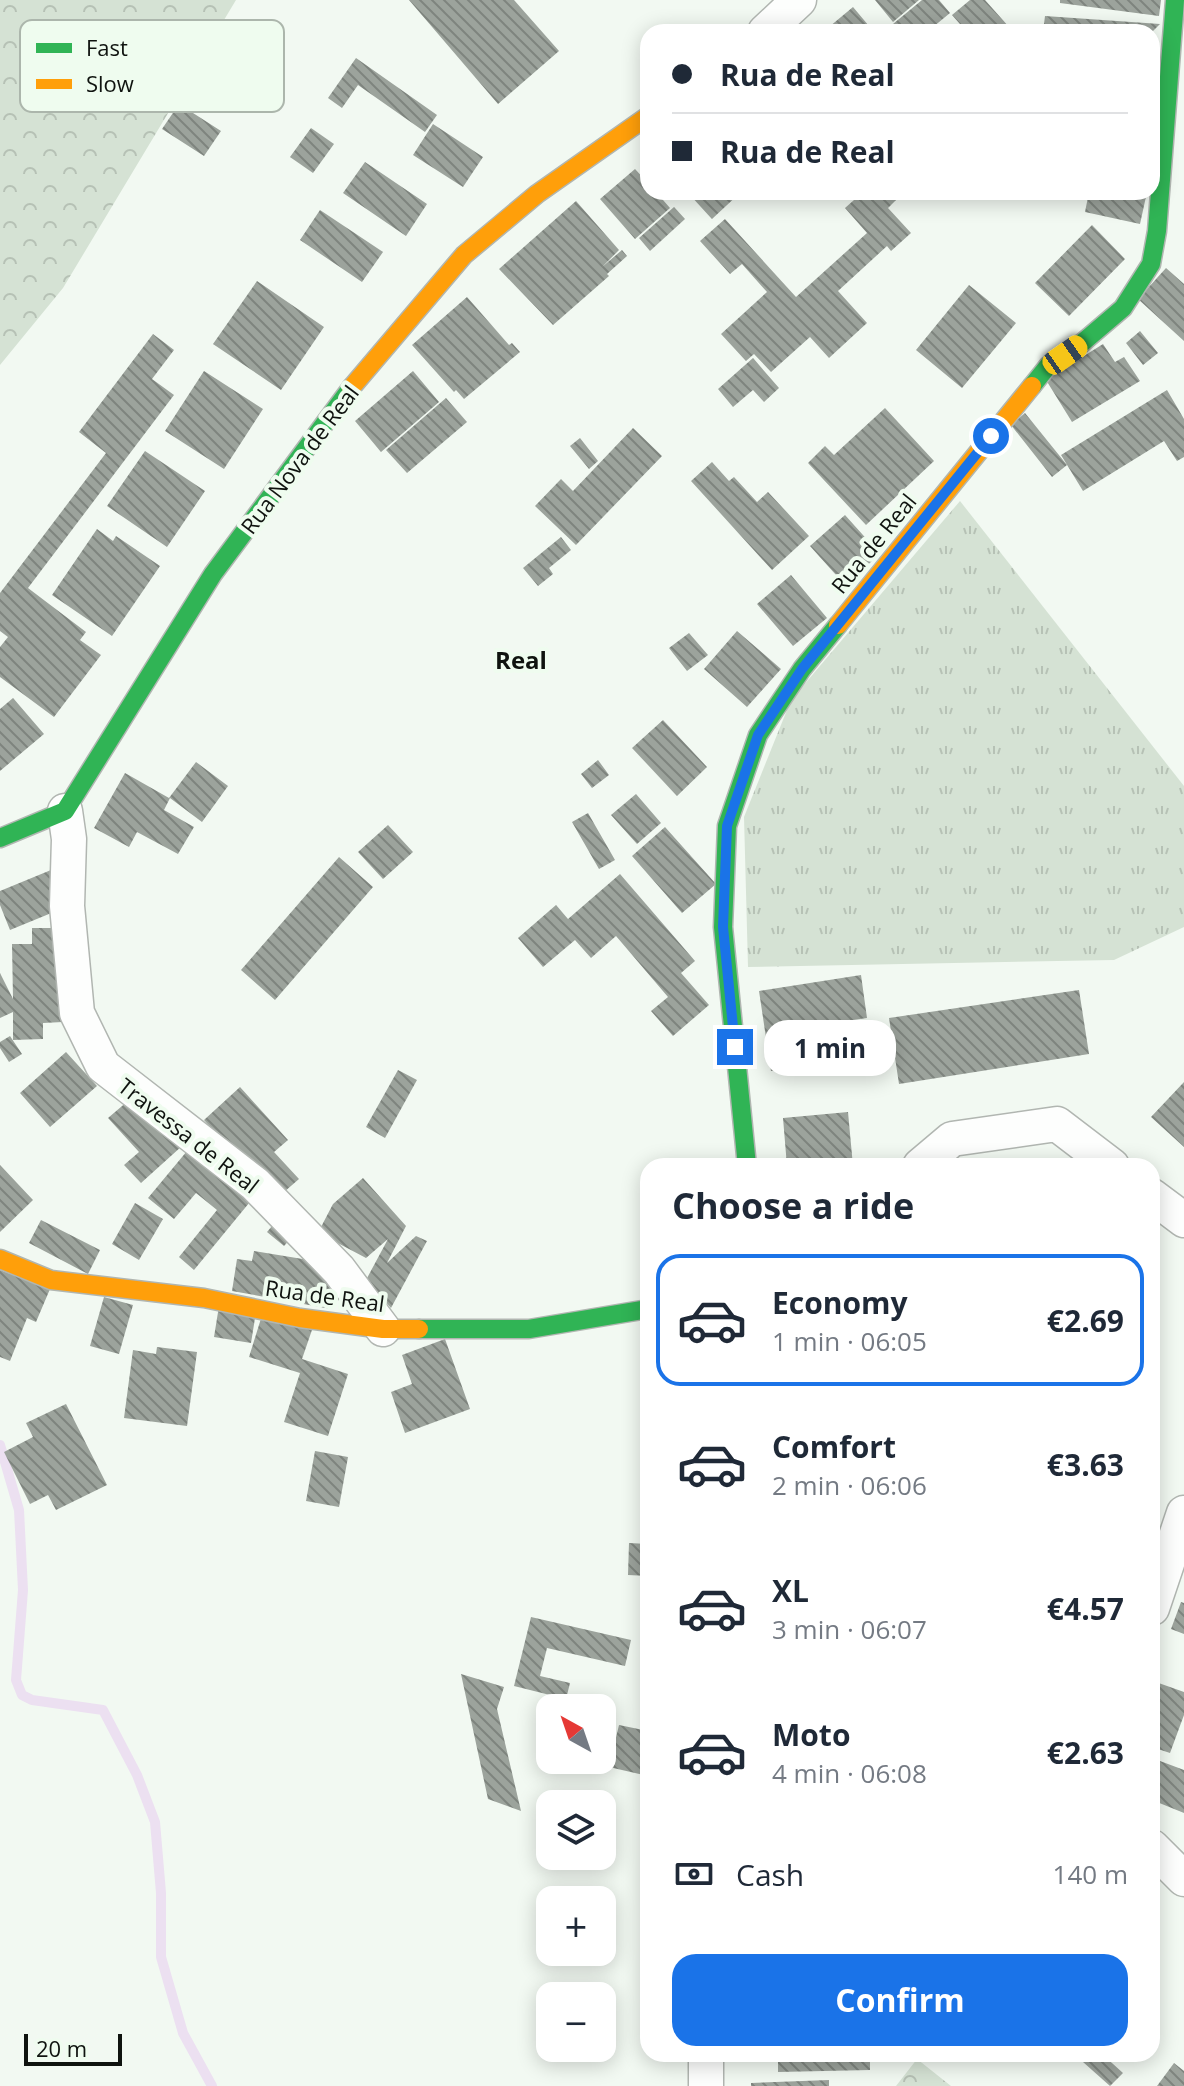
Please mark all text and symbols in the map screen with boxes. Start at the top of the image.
legend [20,20,284,112]
text: Fast [86,32,128,62]
text: Rua de Real [720,54,895,95]
text: Slow [86,68,134,98]
text: Rua de Real [720,131,895,172]
car [1038,331,1092,379]
street label: Rua Nova de Real [233,379,365,539]
route start [973,418,1009,454]
street label: Rua de Real [824,487,922,599]
district label: Real [495,643,547,676]
callout: 1 min [763,1019,895,1075]
route end [717,1029,753,1065]
text: 1 min [794,1030,866,1066]
street label: Travessa de Real [112,1071,266,1199]
text: Choose a ride [672,1181,914,1230]
street label: Rua de Real [263,1272,387,1318]
text: Economy [772,1282,908,1323]
icon: car [676,1284,748,1356]
text: €2.69 [1047,1300,1124,1341]
text: 1 min · 06:05 [772,1323,927,1359]
text: Comfort [772,1426,896,1467]
icon: car [676,1428,748,1500]
text: €3.63 [1047,1444,1124,1485]
text: 2 min · 06:06 [772,1467,927,1503]
text: XL [772,1570,809,1611]
icon: car [676,1572,748,1644]
text: €4.57 [1047,1588,1124,1629]
text: 3 min · 06:07 [772,1611,927,1647]
north arrow [536,1694,616,1774]
map controls [536,1694,616,2062]
text: Moto [772,1714,850,1755]
icon: car [676,1716,748,1788]
text: €2.63 [1047,1732,1124,1773]
text: 4 min · 06:08 [772,1755,927,1791]
button: layers [536,1790,616,1870]
icon: cash [672,1852,716,1896]
text: Cash [736,1854,804,1895]
text: 140 m [1053,1856,1128,1892]
button: + [536,1886,616,1966]
button: Confirm [672,1954,1128,2046]
button: − [536,1982,616,2062]
scale bar [24,2030,122,2066]
text: 20 m [36,2033,87,2063]

